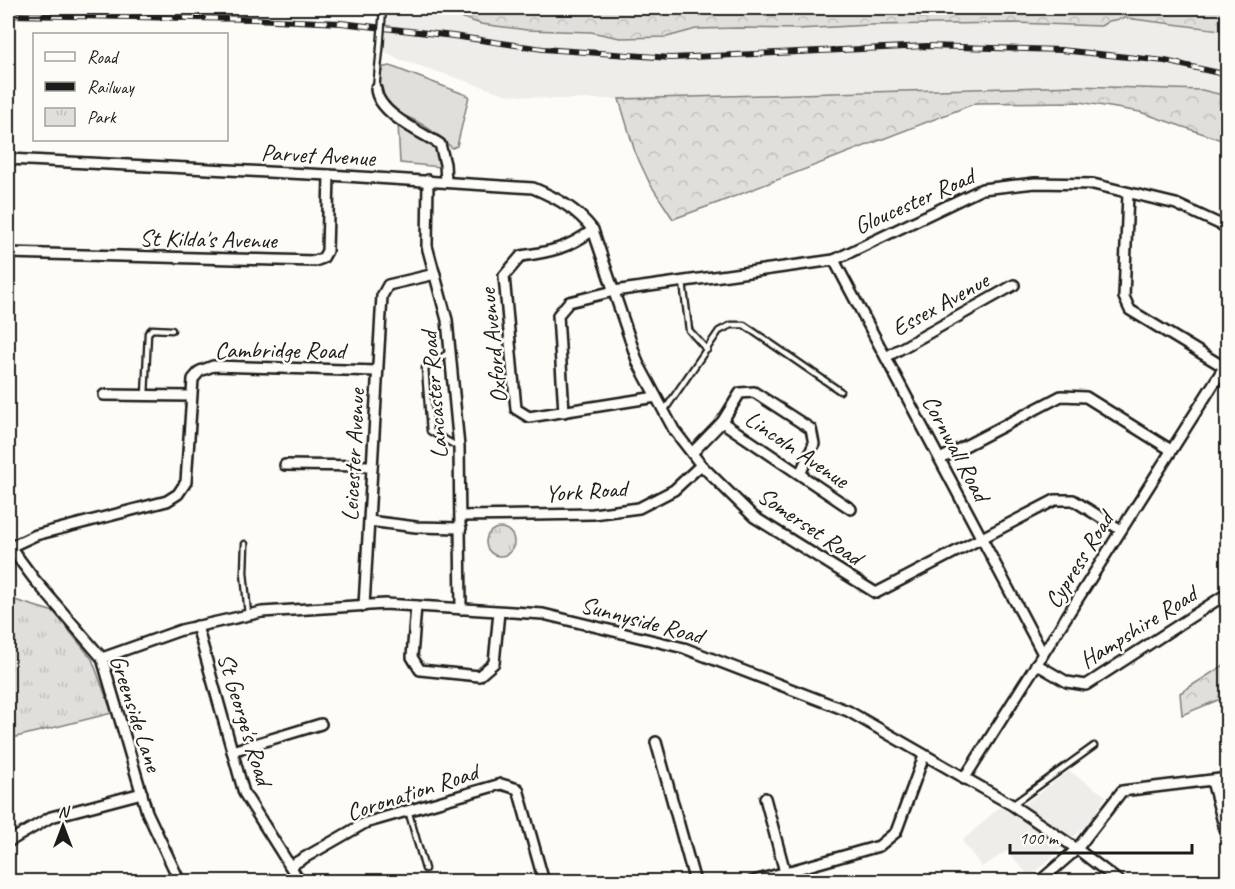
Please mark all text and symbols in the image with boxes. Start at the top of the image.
legend [33,33,228,141]
text: Road [87,46,120,68]
text: Railway [87,76,135,98]
text: Park [87,106,117,128]
street label: Parvet Avenue [260,137,378,173]
street label: Gloucester Road [849,160,982,241]
street label: St Kilda's Avenue [139,223,279,255]
street label: Essex Avenue [886,264,996,343]
street label: Oxford Avenue [472,285,514,405]
street label: Lancaster Road [413,326,455,460]
street label: Cambridge Road [215,335,349,365]
street label: Leicester Avenue [335,386,372,522]
street label: Cornwall Road [915,390,998,510]
street label: Lincoln Avenue [739,403,856,496]
street label: York Road [544,473,632,509]
street label: Somerset Road [752,480,871,574]
street label: Cypress Road [1038,503,1122,614]
street label: Hampshire Road [1074,577,1205,675]
street label: Sunnyside Road [577,589,710,652]
street label: St George's Road [211,650,280,792]
street label: Greenside Lane [103,651,170,777]
street label: Coronation Road [343,756,485,827]
north arrow [33,796,93,856]
text: N [58,802,71,822]
scale bar [1010,817,1192,855]
text: 100 m [1019,827,1060,849]

